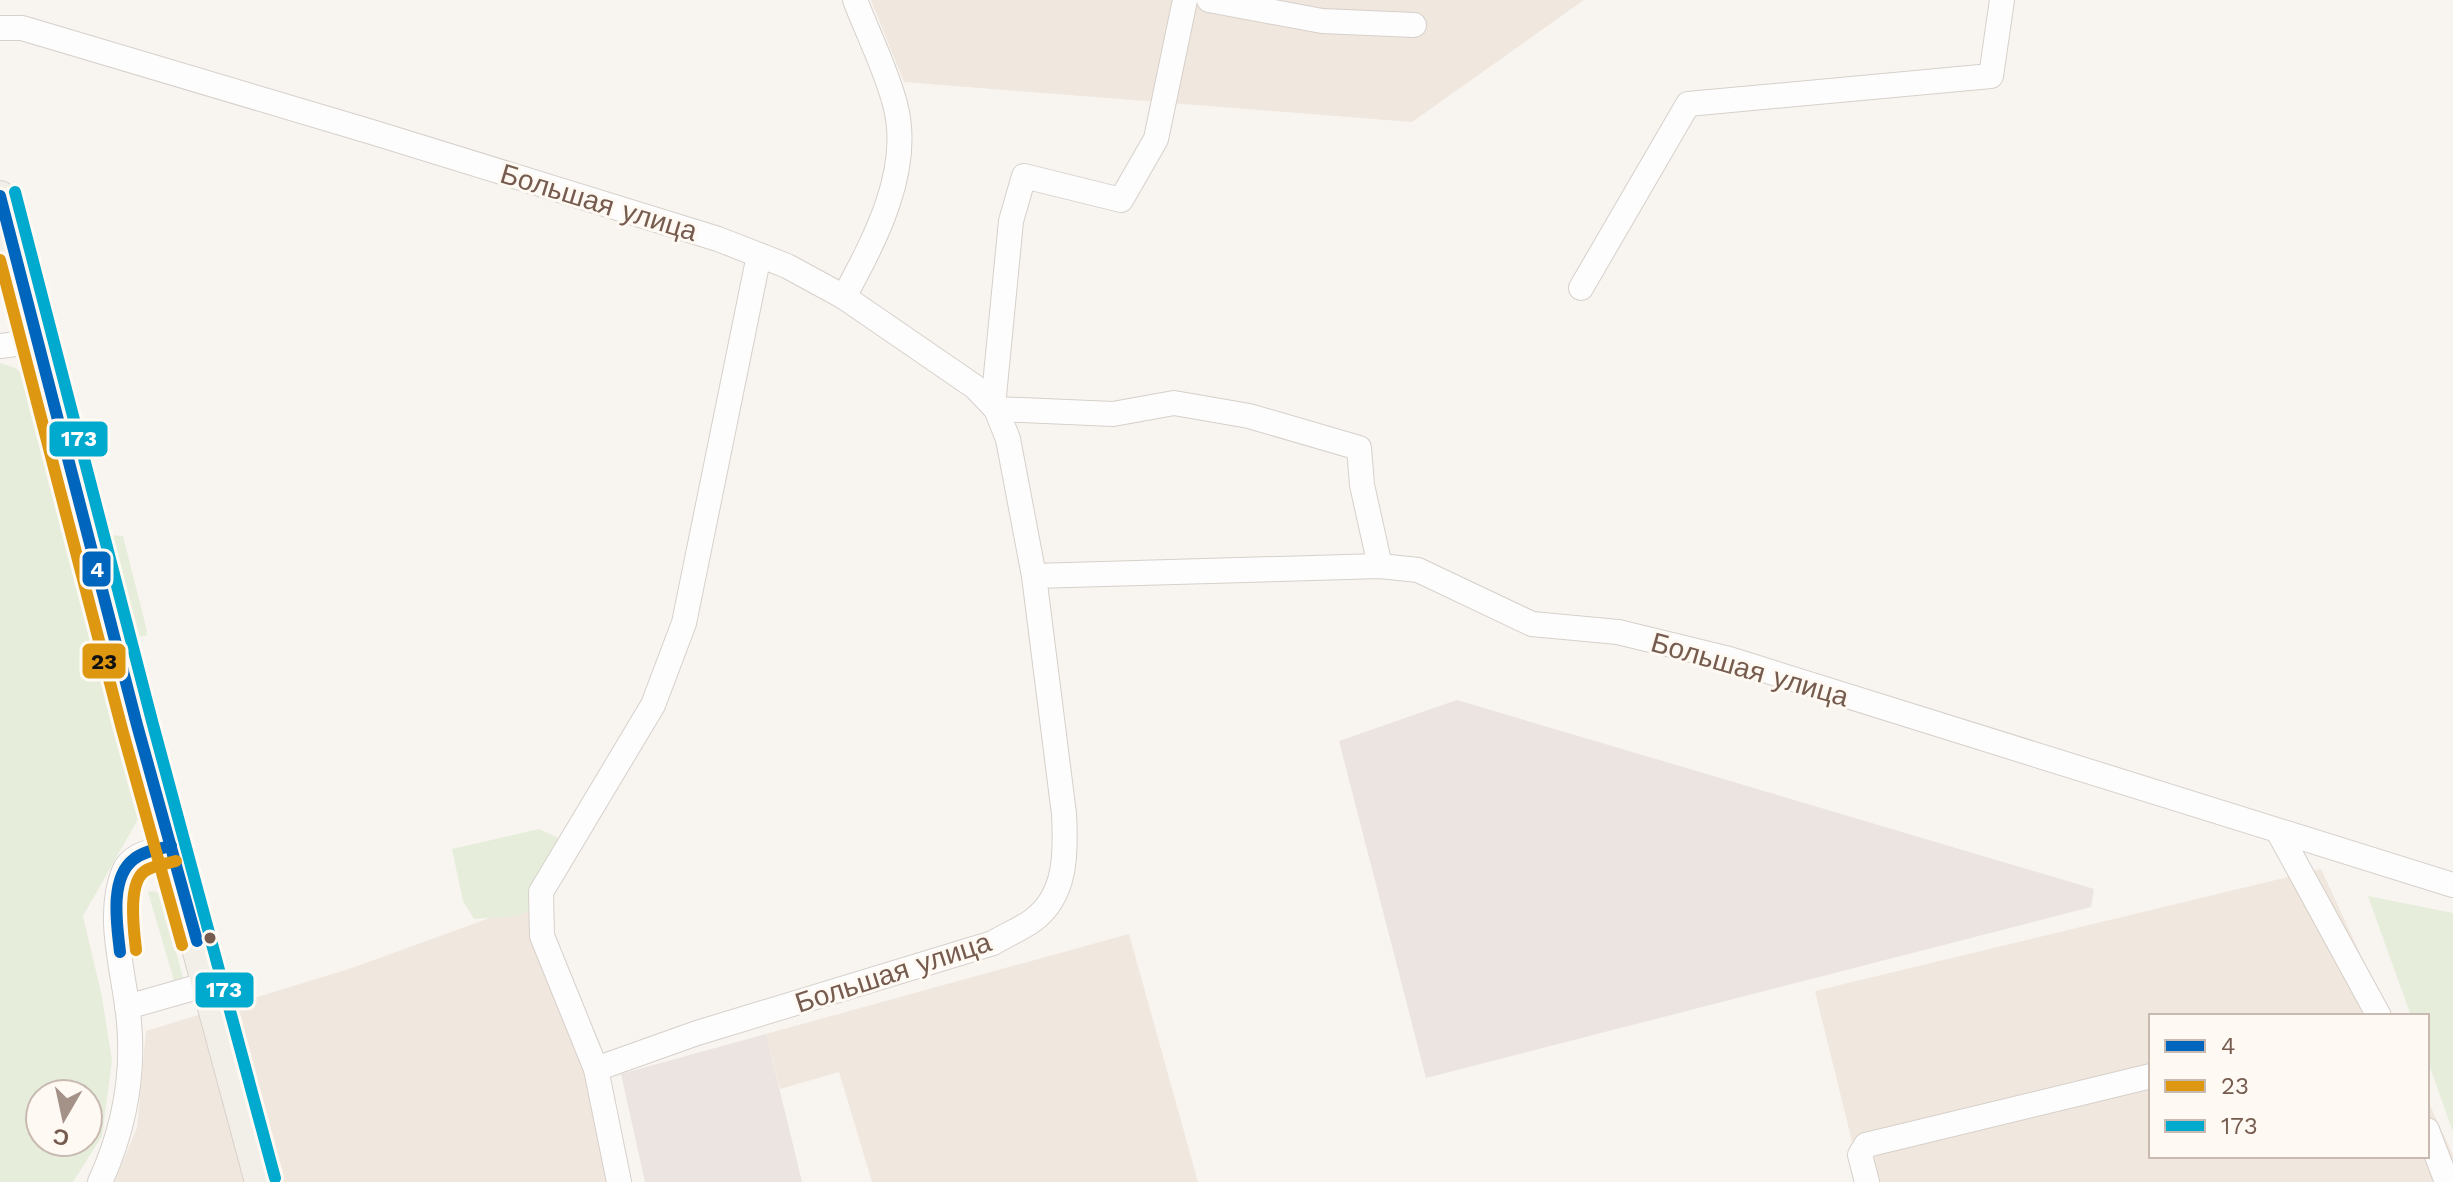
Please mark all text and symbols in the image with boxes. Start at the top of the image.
street label: Большая улица [496,157,702,248]
line badge: 173 [48,420,109,458]
text: 173 [61,426,97,451]
line badge: 4 [81,550,112,588]
text: 4 [90,557,104,582]
street label: Большая улица [1647,626,1853,714]
line badge: 23 [81,642,127,680]
text: 23 [91,649,117,674]
street label: Большая улица [791,925,996,1020]
unlabelled marker [202,930,218,946]
line badge: 173 [194,971,255,1009]
text: 173 [206,977,242,1002]
legend [2149,1014,2429,1158]
text: 4 [2221,1032,2236,1060]
text: 23 [2221,1072,2249,1100]
north arrow [24,1078,104,1158]
text: 173 [2221,1112,2258,1140]
text: С [51,1124,71,1151]

